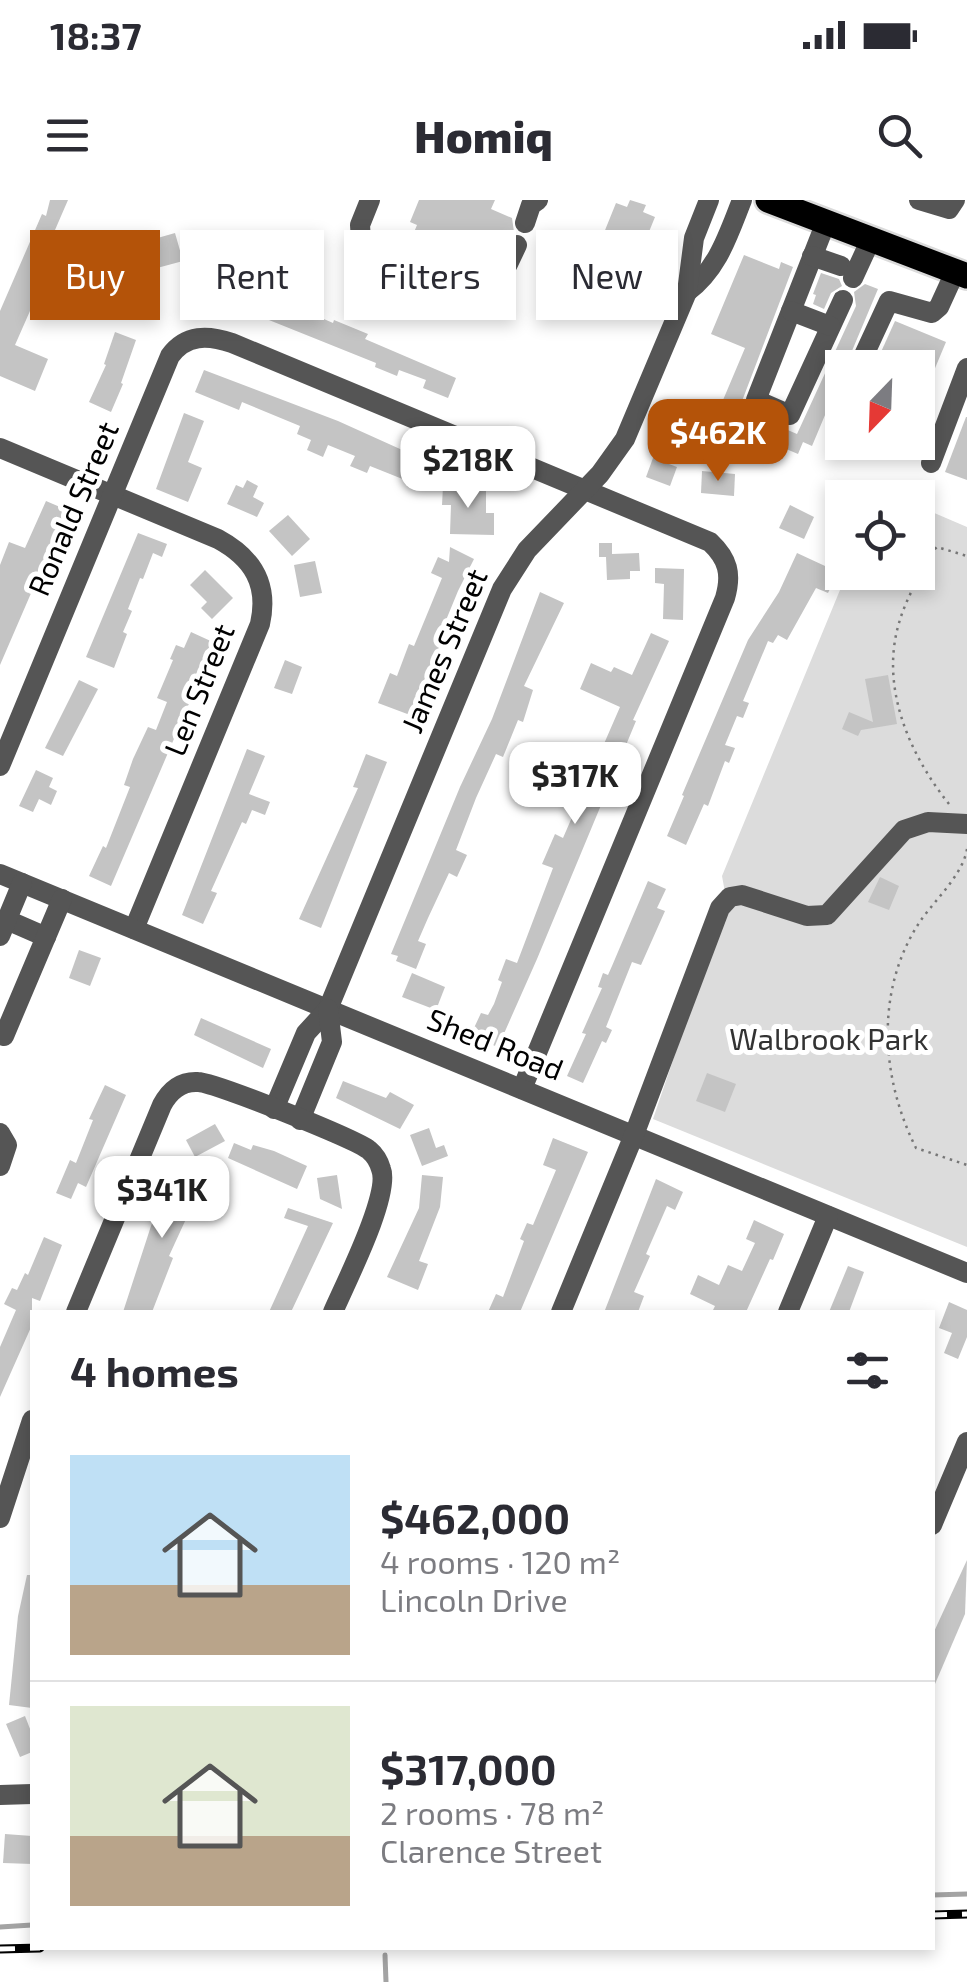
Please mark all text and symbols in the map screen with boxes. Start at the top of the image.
text: 18:37 [50,12,141,58]
icon: menu [40,108,95,163]
text: Homiq [414,108,553,162]
icon: search [872,108,927,163]
chip: Buy [30,230,160,320]
chip: Rent [180,230,324,320]
chip: Filters [344,230,516,320]
chip: New [536,230,678,320]
north arrow [825,350,935,460]
map controls [825,350,935,590]
pin: $462K [648,399,788,484]
text: $462K [670,412,766,450]
street label: Ronald Street [19,416,125,601]
pin: $218K [398,426,538,511]
text: $218K [422,439,514,477]
button: locate [825,480,935,590]
street label: James Street [393,563,494,738]
street label: Len Street [155,618,241,760]
pin: $317K [505,742,645,827]
text: $317K [531,755,619,793]
street label: Shed Road [423,1000,569,1087]
park label: Walbrook Park [729,1020,929,1056]
pin: $341K [92,1156,232,1241]
text: $341K [116,1169,208,1207]
icon: filters [840,1343,895,1398]
text: 4 homes [70,1345,239,1395]
text: $462,000 [380,1492,570,1542]
icon: home [150,1495,270,1615]
text: 4 rooms · 120 m² [380,1542,620,1580]
text: Lincoln Drive [380,1580,568,1618]
text: $317,000 [380,1743,556,1793]
icon: home [150,1746,270,1866]
text: 2 rooms · 78 m² [380,1793,604,1831]
text: Clarence Street [380,1831,602,1869]

